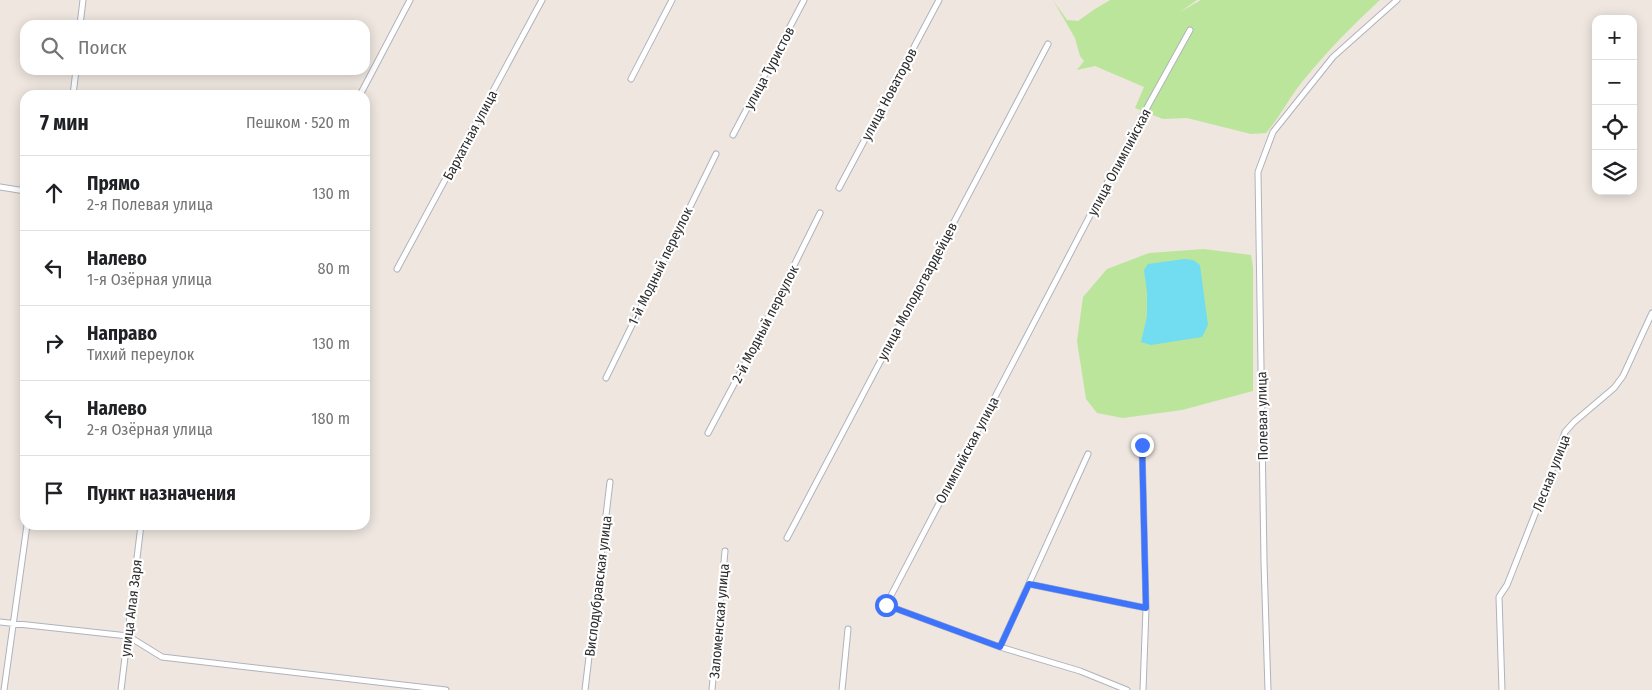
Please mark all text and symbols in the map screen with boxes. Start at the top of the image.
map controls [1592,15,1637,195]
button: + [1592,15,1637,60]
search box [20,20,370,75]
street label: улица Туристов [741,24,798,113]
icon: search [38,34,66,62]
text: Поиск [78,36,127,59]
street label: улица Новаторов [858,45,921,143]
button: − [1592,60,1637,105]
street label: Бархатная улица [440,87,501,183]
button: locate [1592,105,1637,150]
street label: улица Олимпийская [1084,106,1155,219]
text: 7 мин [40,110,89,136]
text: Пешком · 520 m [246,113,350,132]
button: layers [1592,150,1637,195]
text: Прямо [87,172,140,195]
icon: ahead [40,179,68,207]
text: 130 m [312,184,350,203]
text: 2-я Полевая улица [87,195,213,214]
street label: 1-й Модный переулок [625,204,697,328]
street label: улица Молодогвардейцев [874,219,961,363]
text: Налево [87,247,147,270]
icon: left [40,254,68,282]
text: 80 m [318,259,350,278]
street label: 2-й Модный переулок [728,262,803,386]
text: 1-я Озёрная улица [87,270,212,289]
text: Направо [87,322,157,345]
icon: right [40,329,68,357]
text: 130 m [312,334,350,353]
text: Тихий переулок [87,345,194,364]
street label: Полевая улица [1253,371,1272,461]
street label: Олимпийская улица [932,394,1003,507]
text: Налево [87,397,147,420]
icon: left [40,404,68,432]
text: 180 m [311,409,350,428]
text: 2-я Озёрная улица [87,420,213,439]
street label: Лесная улица [1529,432,1574,514]
route end [1131,434,1154,457]
icon: arrive [40,479,68,507]
text: Пункт назначения [87,482,236,505]
street label: Вислодубравская улица [581,515,616,657]
street label: улица Алая Заря [117,558,146,658]
street label: Заломенская улица [706,563,733,679]
route start [875,594,898,617]

